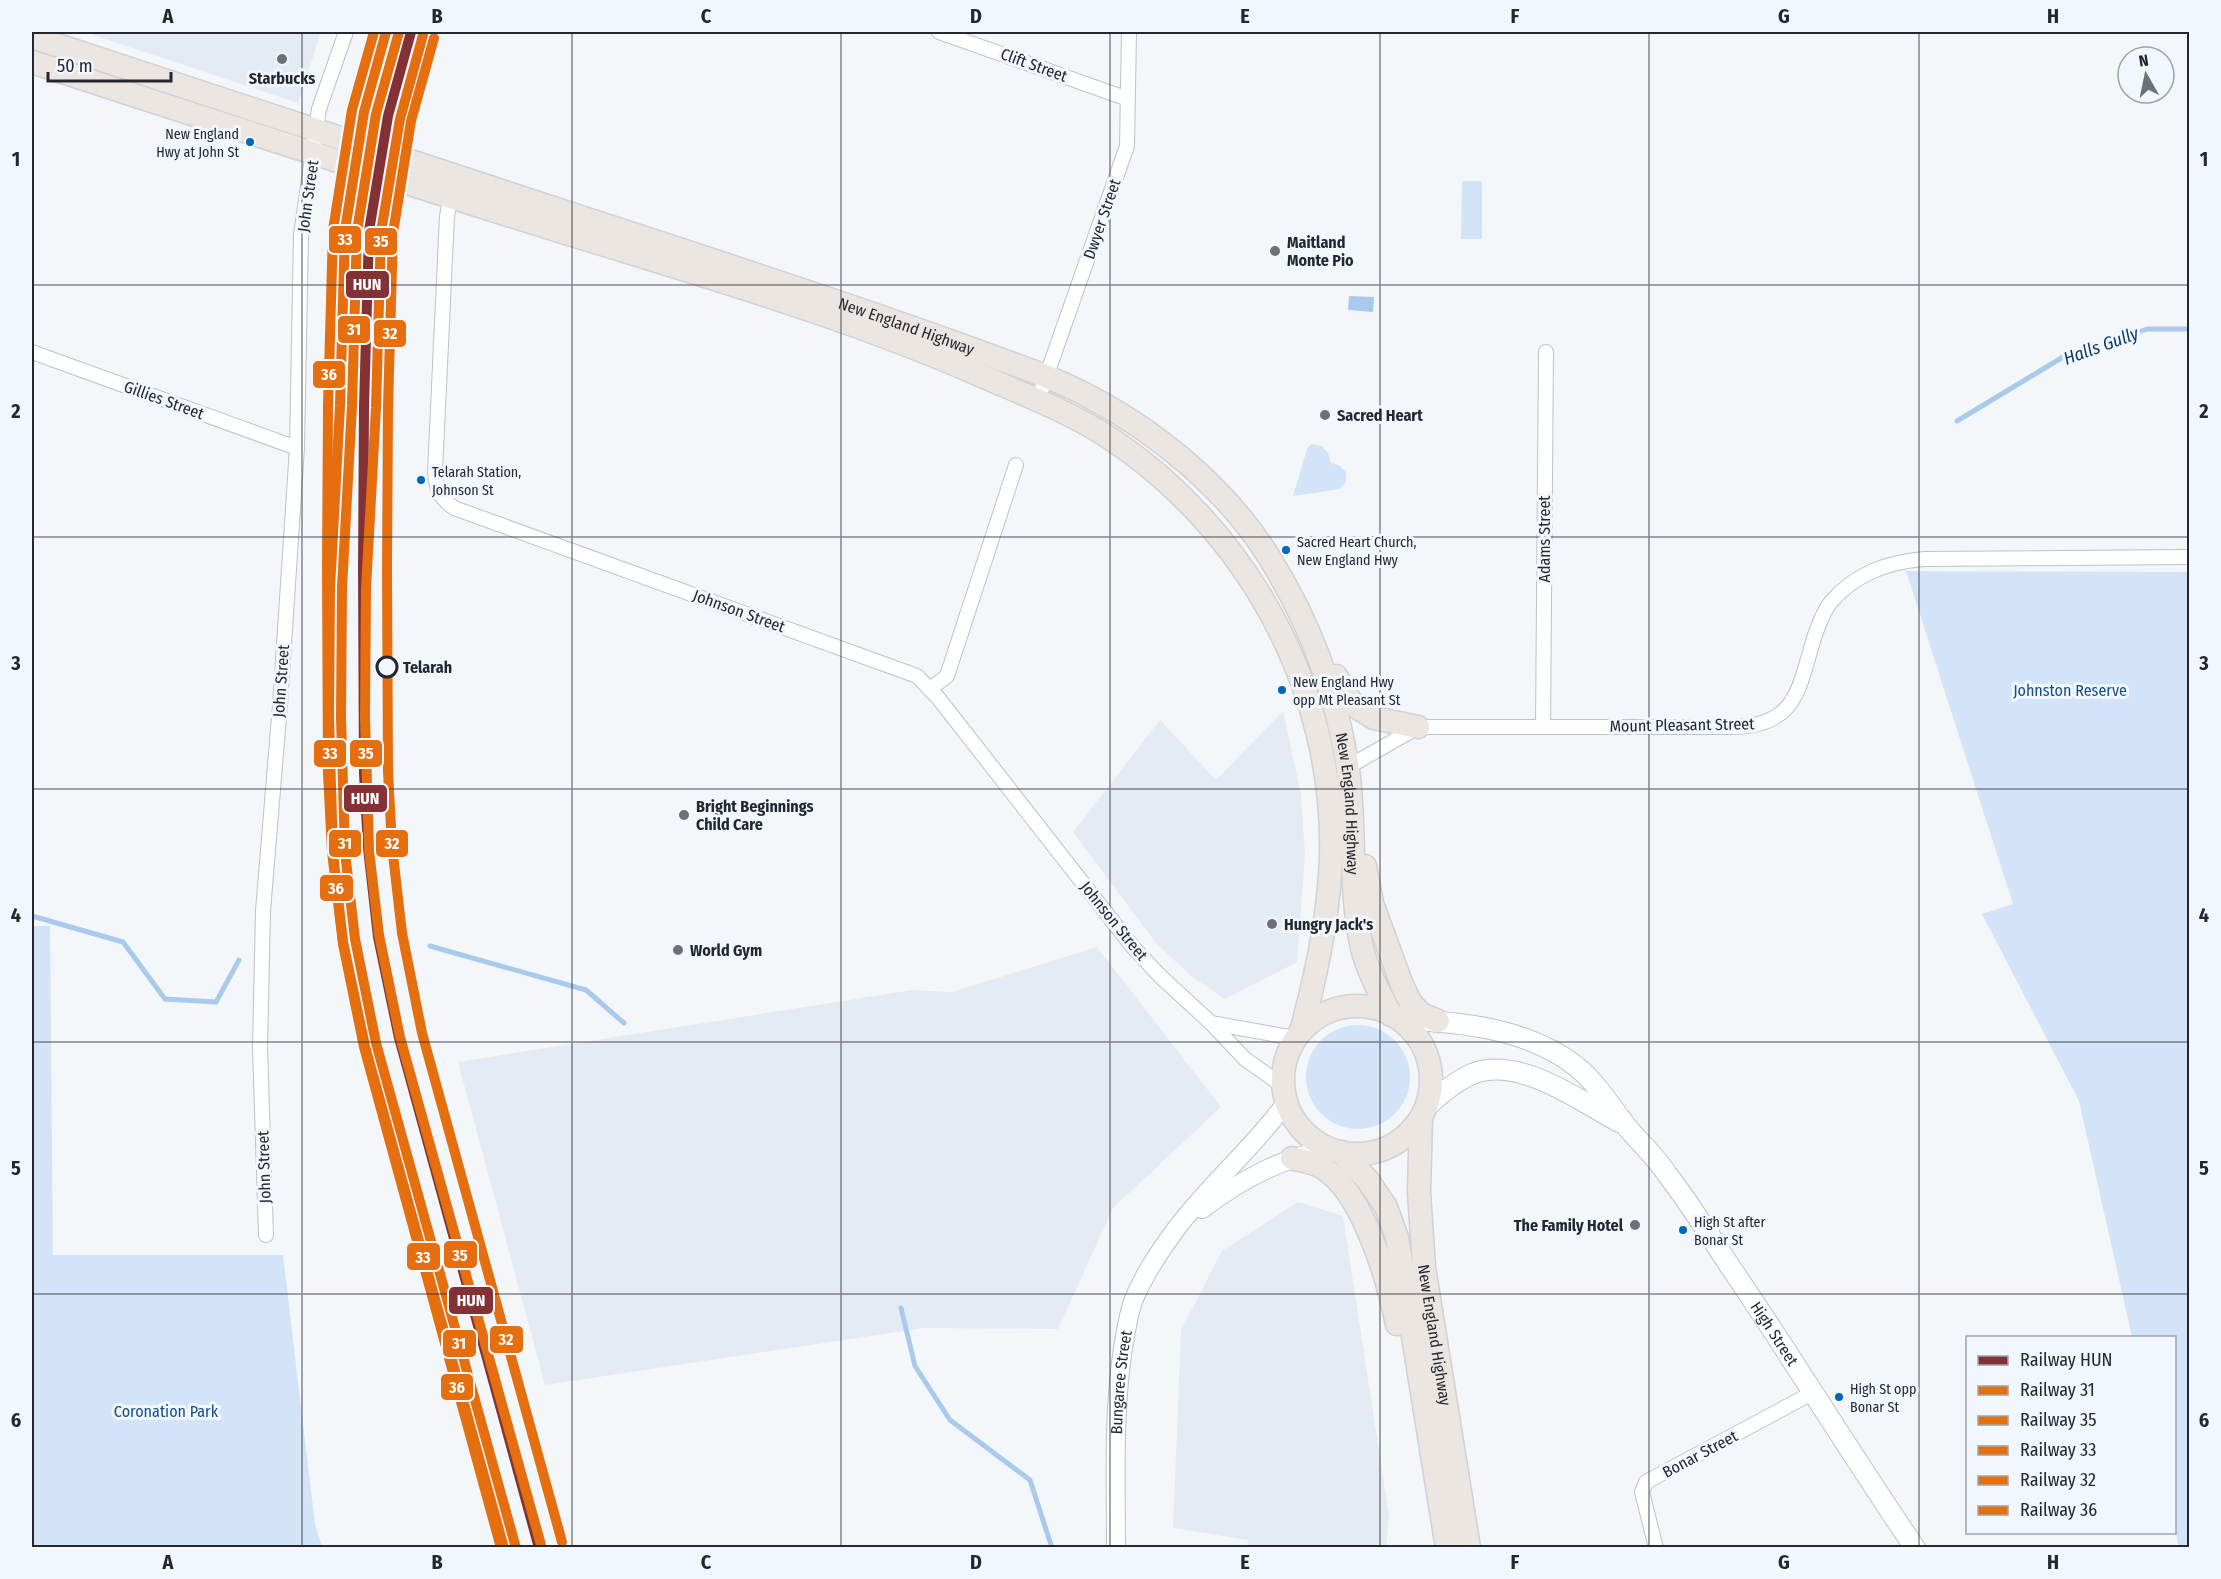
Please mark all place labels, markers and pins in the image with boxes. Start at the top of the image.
marker: Starbucks [275,52,289,66]
place label: Starbucks [249,69,315,88]
place label: New England Hwy at John St [156,126,239,161]
marker: New England Hwy at John St [244,136,256,148]
place label: Maitland Monte Pio [1287,233,1354,270]
marker: Maitland Monte Pio [1268,244,1282,258]
place label: Sacred Heart [1337,406,1423,425]
marker: Sacred Heart [1318,408,1332,422]
place label: Telarah Station, Johnson St [432,464,521,499]
marker: Telarah Station, Johnson St [415,474,427,486]
place label: Sacred Heart Church, New England Hwy [1297,534,1416,569]
marker: Sacred Heart Church, New England Hwy [1280,544,1292,556]
marker: Telarah [376,656,398,678]
place label: Telarah [403,658,452,677]
place label: New England Hwy opp Mt Pleasant St [1293,674,1401,709]
marker: New England Hwy opp Mt Pleasant St [1276,684,1288,696]
place label: Bright Beginnings Child Care [696,797,814,834]
marker: Bright Beginnings Child Care [677,808,691,822]
place label: Hungry Jack's [1284,915,1373,934]
marker: Hungry Jack's [1265,917,1279,931]
place label: World Gym [690,941,762,960]
marker: World Gym [671,943,685,957]
place label: High St after Bonar St [1694,1214,1765,1249]
place label: The Family Hotel [1514,1216,1624,1235]
marker: The Family Hotel [1628,1218,1642,1232]
marker: High St after Bonar St [1677,1224,1689,1236]
place label: High St opp Bonar St [1850,1381,1916,1416]
marker: High St opp Bonar St [1833,1391,1845,1403]

